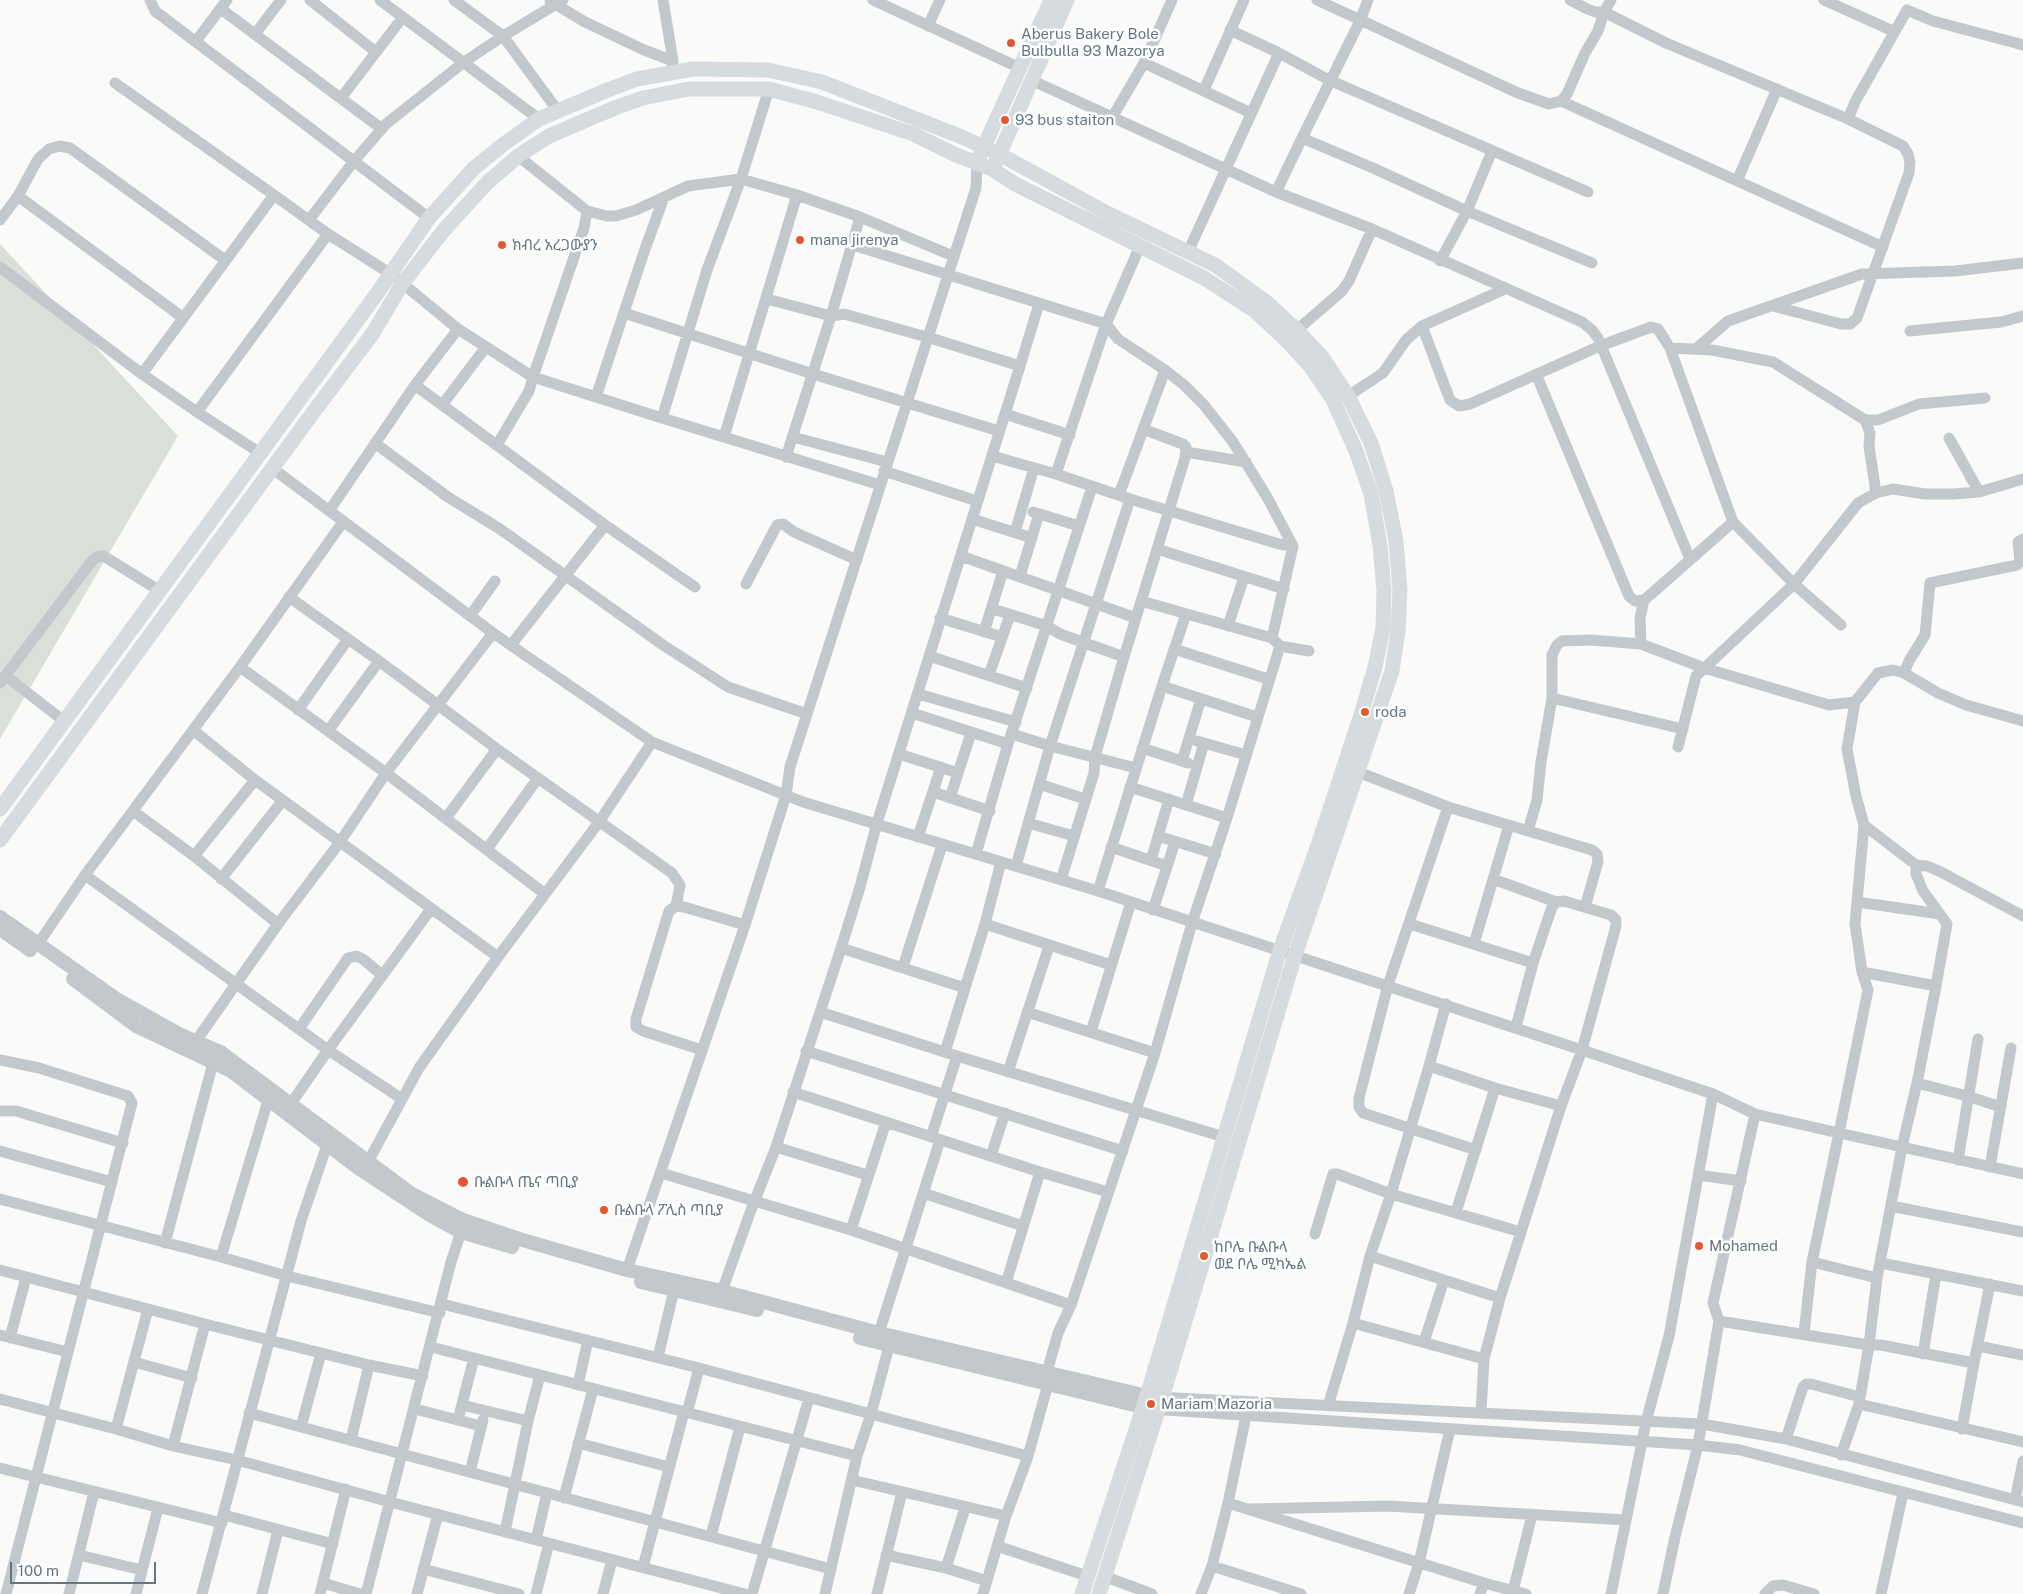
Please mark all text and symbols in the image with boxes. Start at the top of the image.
place label: Aberus Bakery Bole Bulbulla 93 Mazorya [1021,25,1165,60]
marker: Aberus Bakery Bole Bulbulla 93 Mazorya [1005,37,1017,49]
place label: 93 bus staiton [1015,111,1114,129]
marker: 93 bus staiton [999,114,1011,126]
place label: mana jirenya [810,231,898,249]
marker: mana jirenya [794,234,806,246]
place label: ክብረ አረጋውያን [512,236,598,254]
marker: ክብረ አረጋውያን [496,239,508,251]
place label: roda [1375,703,1406,721]
marker: roda [1359,706,1371,718]
place label: ቡልቡላ ጤና ጣቢያ [474,1173,579,1191]
marker: ቡልቡላ ጤና ጣቢያ [456,1175,470,1189]
place label: ቡልቡላ ፖሊስ ጣቢያ [614,1201,723,1219]
marker: ቡልቡላ ፖሊስ ጣቢያ [598,1204,610,1216]
place label: Mohamed [1709,1237,1778,1255]
place label: ከቦሌ ቡልቡላ ወደ ቦሌ ሚካኤል [1214,1238,1307,1273]
marker: Mohamed [1693,1240,1705,1252]
marker: ከቦሌ ቡልቡላ ወደ ቦሌ ሚካኤል [1198,1250,1210,1262]
place label: Mariam Mazoria [1161,1395,1272,1413]
marker: Mariam Mazoria [1145,1398,1157,1410]
scale bar [12,1552,159,1584]
text: 100 m [18,1562,59,1579]

